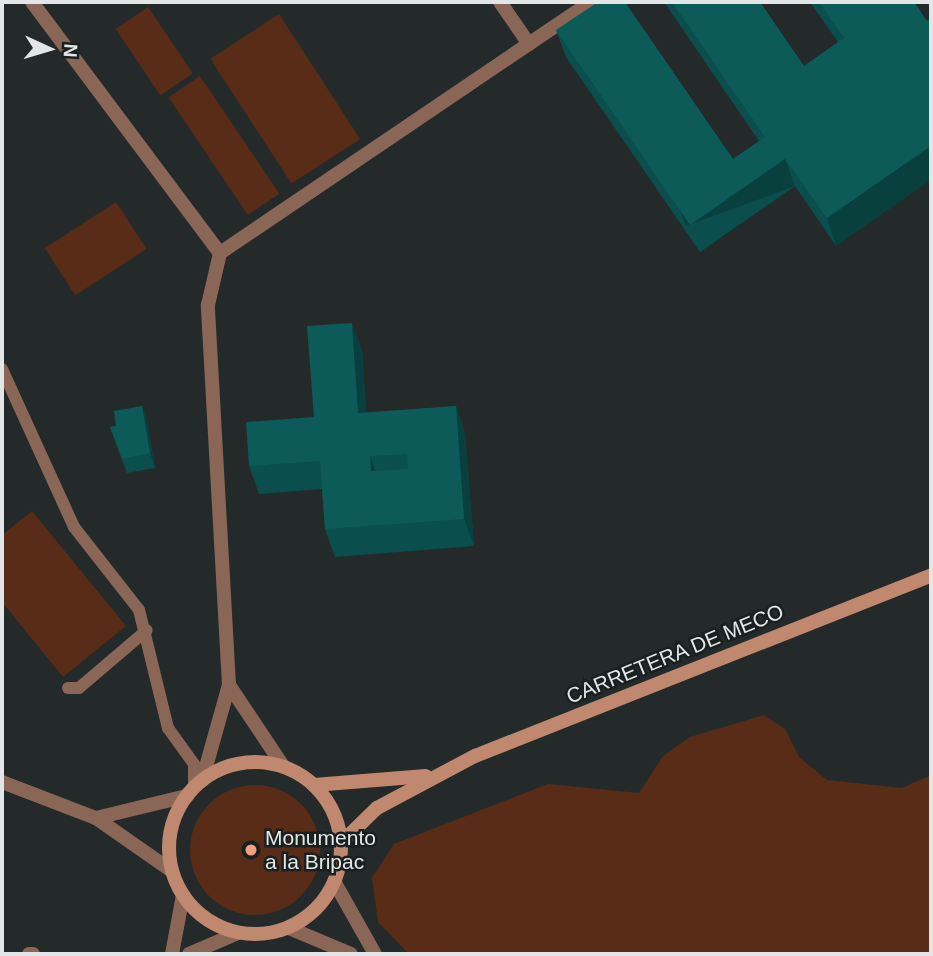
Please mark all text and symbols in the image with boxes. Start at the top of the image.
north arrow [14,14,84,84]
text: N [59,43,81,58]
street label: CARRETERA DE MECO [562,599,788,709]
place label: Monumento a la Bripac [265,825,376,875]
marker: Monumento a la Bripac [243,842,259,858]

